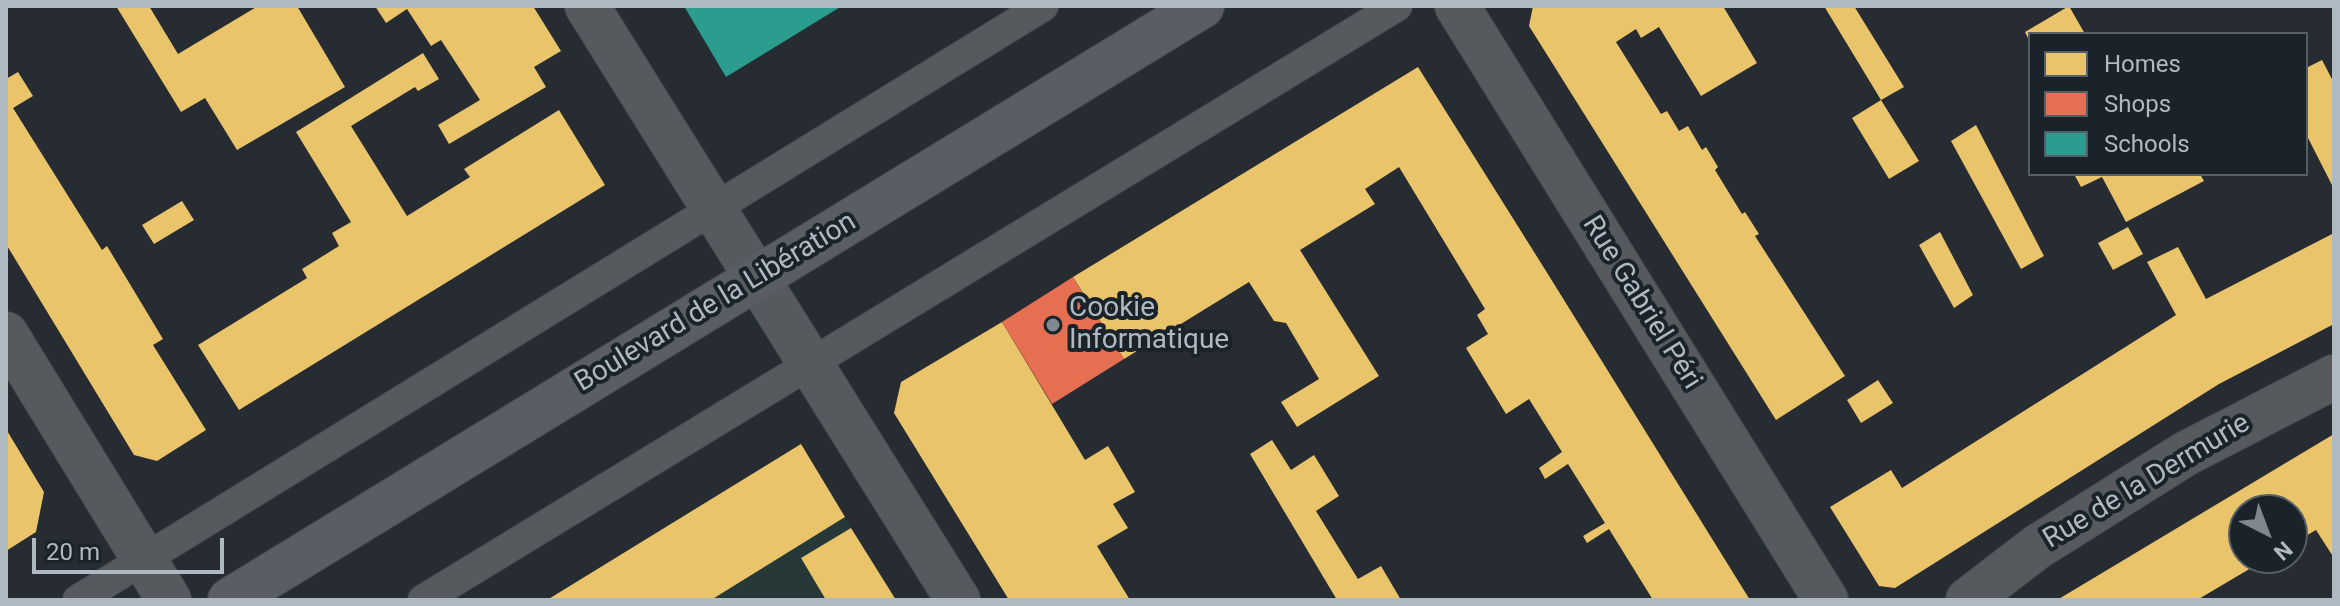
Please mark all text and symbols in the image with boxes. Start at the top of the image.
legend [2028,32,2308,176]
text: Homes [2104,50,2181,78]
text: Shops [2104,90,2171,118]
text: Schools [2104,130,2190,158]
street label: Boulevard de la Libération [570,206,862,400]
street label: Rue Gabriel Péri [1574,210,1708,396]
place label: Cookie Informatique [1069,292,1229,358]
marker: Cookie Informatique [1044,316,1062,334]
street label: Rue de la Dermurie [2038,407,2256,557]
north arrow [2228,494,2308,574]
scale bar [36,522,228,572]
text: N [2269,536,2297,565]
text: 20 m [46,538,100,566]

